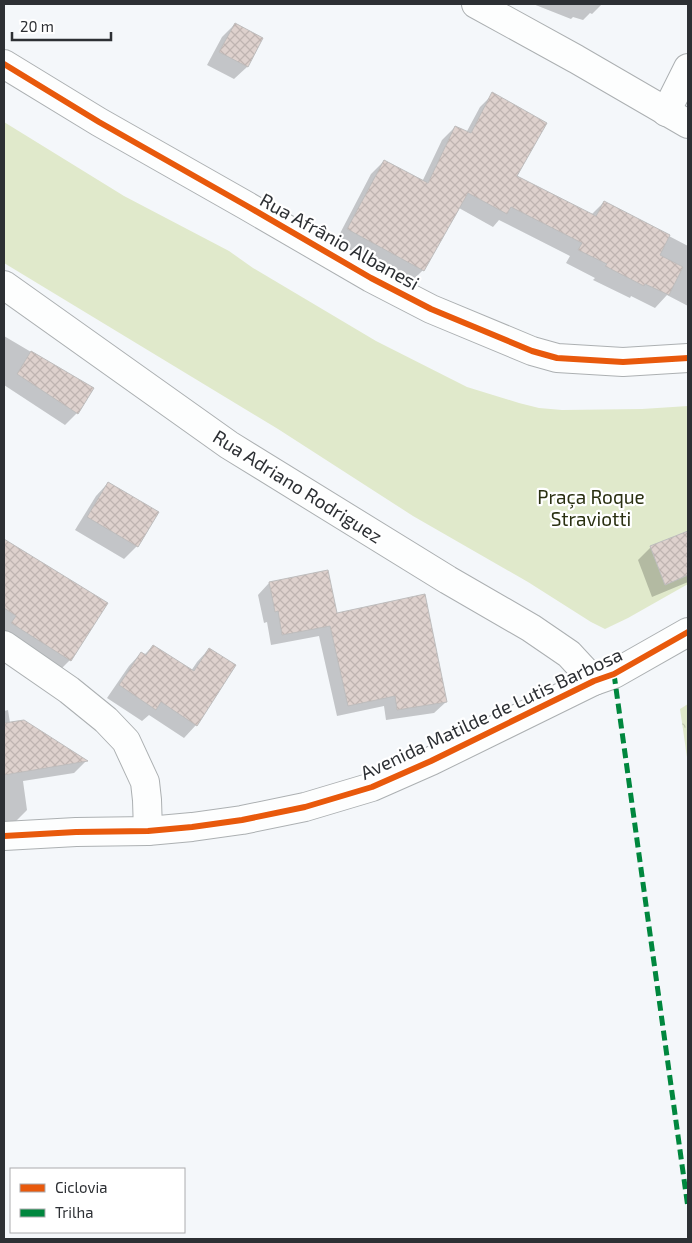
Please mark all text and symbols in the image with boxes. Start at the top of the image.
scale bar [12,10,111,42]
text: 20 m [20,17,54,35]
street label: Rua Afrânio Albanesi [256,188,424,294]
street label: Rua Adriano Rodriguez [209,424,387,548]
park label: Praça Roque Straviotti [537,485,645,530]
street label: Avenida Matilde de Lutis Barbosa [356,642,626,784]
legend [10,1168,185,1233]
text: Ciclovia [55,1178,107,1196]
text: Trilha [55,1203,93,1221]

